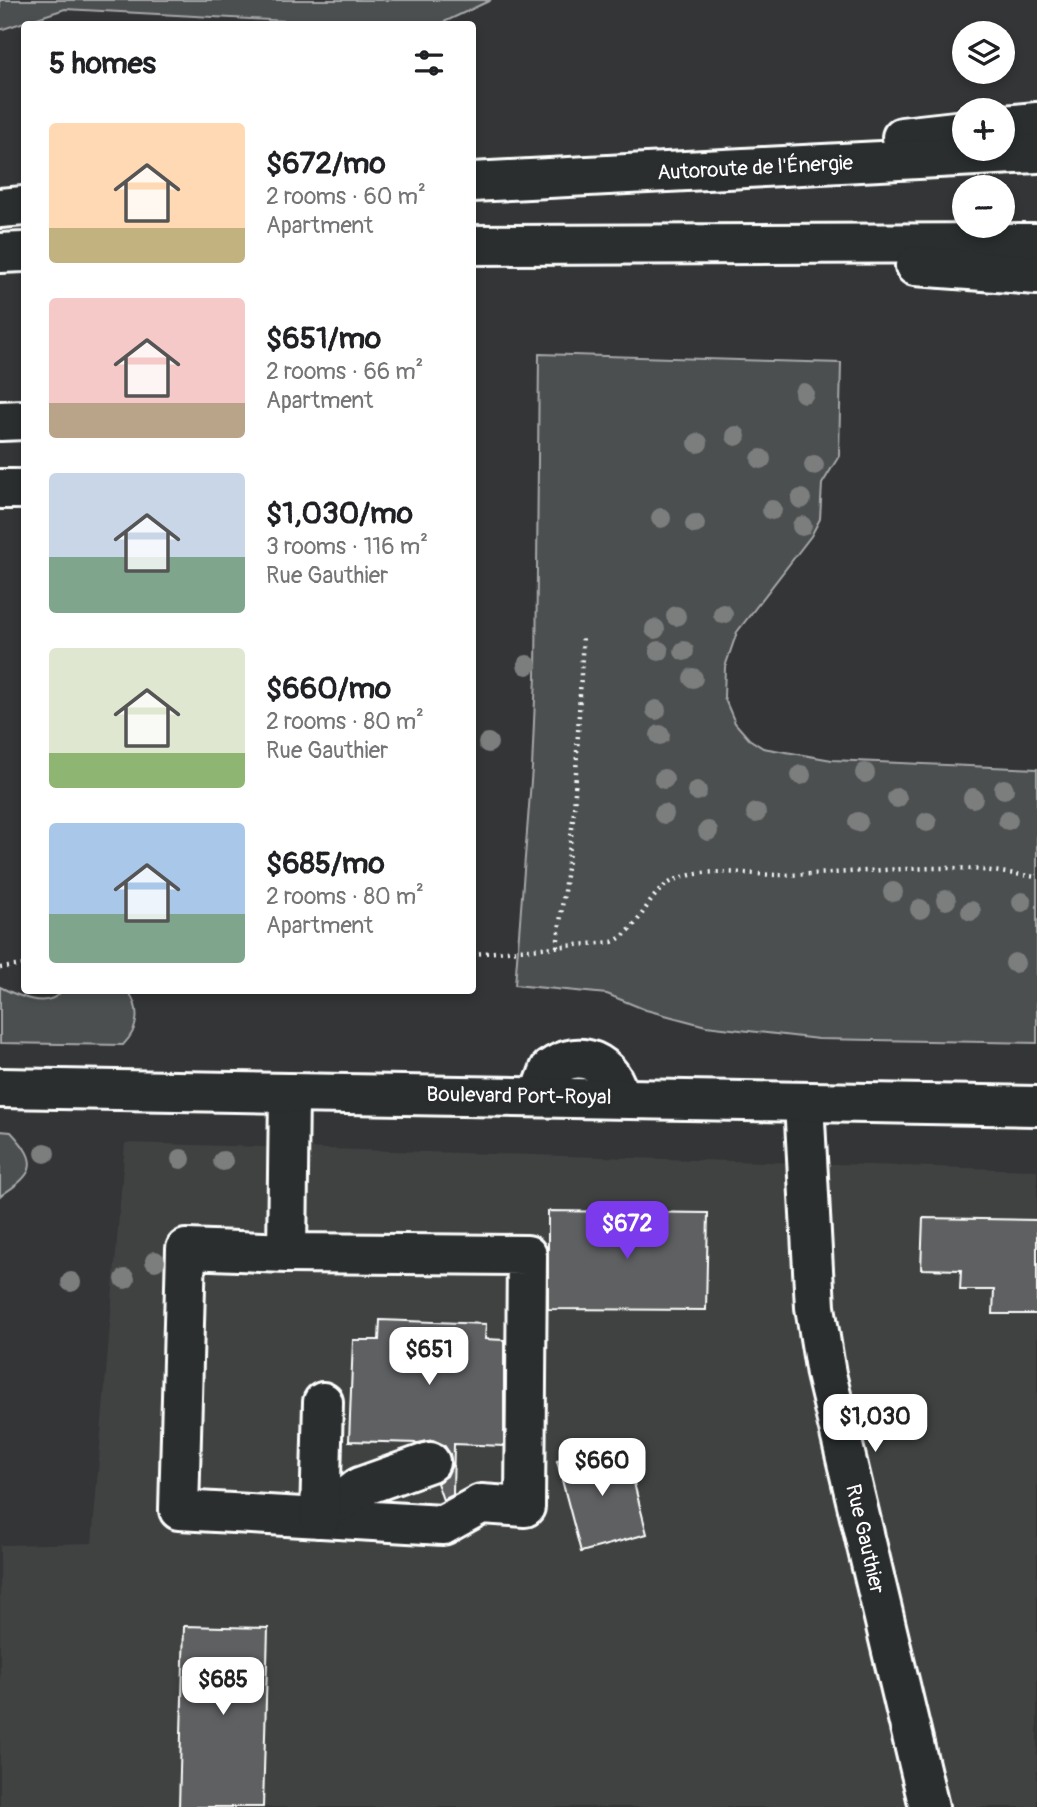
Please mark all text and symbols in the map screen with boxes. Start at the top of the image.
map controls [952,21,1015,238]
button: layers [952,21,1015,84]
icon: filters [410,44,448,82]
text: 5 homes [49,45,156,82]
button: + [952,98,1015,161]
text: $672/mo [266,145,386,182]
street label: Autoroute de l'Énergie [656,149,854,187]
icon: home [105,151,189,235]
button: − [952,175,1015,238]
text: 2 rooms · 60 m² [266,182,426,211]
text: Apartment [266,211,373,240]
text: $651/mo [266,320,381,357]
icon: home [105,326,189,410]
text: 2 rooms · 66 m² [266,357,423,386]
text: Apartment [266,386,373,415]
text: $1,030/mo [266,495,413,532]
icon: home [105,501,189,585]
text: 3 rooms · 116 m² [266,532,428,561]
text: Rue Gauthier [266,561,388,590]
text: $660/mo [266,670,391,707]
icon: home [105,676,189,760]
text: 2 rooms · 80 m² [266,707,424,736]
text: Rue Gauthier [266,736,388,765]
text: $685/mo [266,845,385,882]
icon: home [105,851,189,935]
text: 2 rooms · 80 m² [266,882,424,911]
text: Apartment [266,911,373,940]
street label: Boulevard Port-Royal [426,1081,612,1111]
pin: $672 [586,1202,668,1261]
text: $672 [602,1209,652,1238]
pin: $651 [388,1328,470,1387]
text: $651 [405,1335,453,1364]
pin: $1,030 [818,1394,932,1454]
text: $1,030 [839,1402,911,1431]
pin: $660 [561,1438,643,1498]
text: $660 [575,1446,629,1475]
street label: Rue Gauthier [839,1482,891,1597]
pin: $685 [182,1658,264,1717]
text: $685 [198,1665,248,1694]

